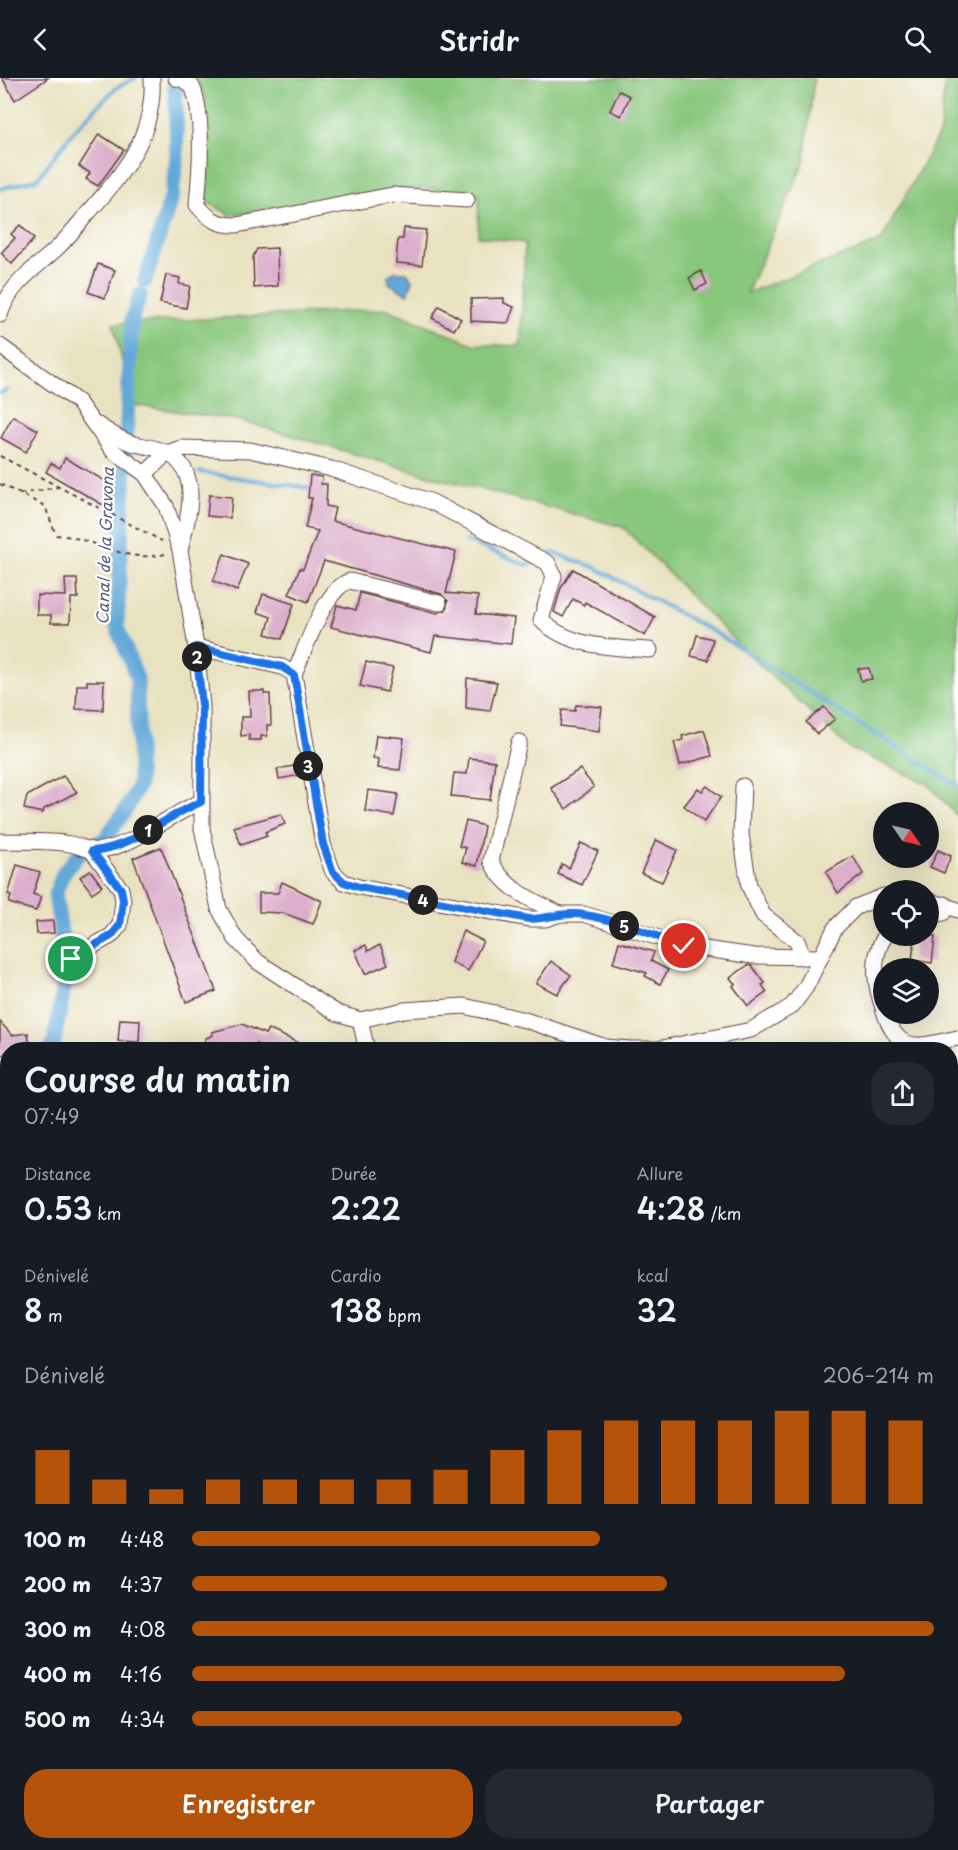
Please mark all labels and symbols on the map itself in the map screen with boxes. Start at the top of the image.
water label: Canal de la Gravona [89,466,119,625]
pin: 2 [182,642,212,672]
pin: 3 [293,751,323,781]
north arrow [873,802,939,868]
pin: 1 [133,815,163,845]
pin: 4 [408,885,438,915]
pin: 5 [609,911,639,941]
pin [658,920,709,971]
pin [45,933,96,984]

